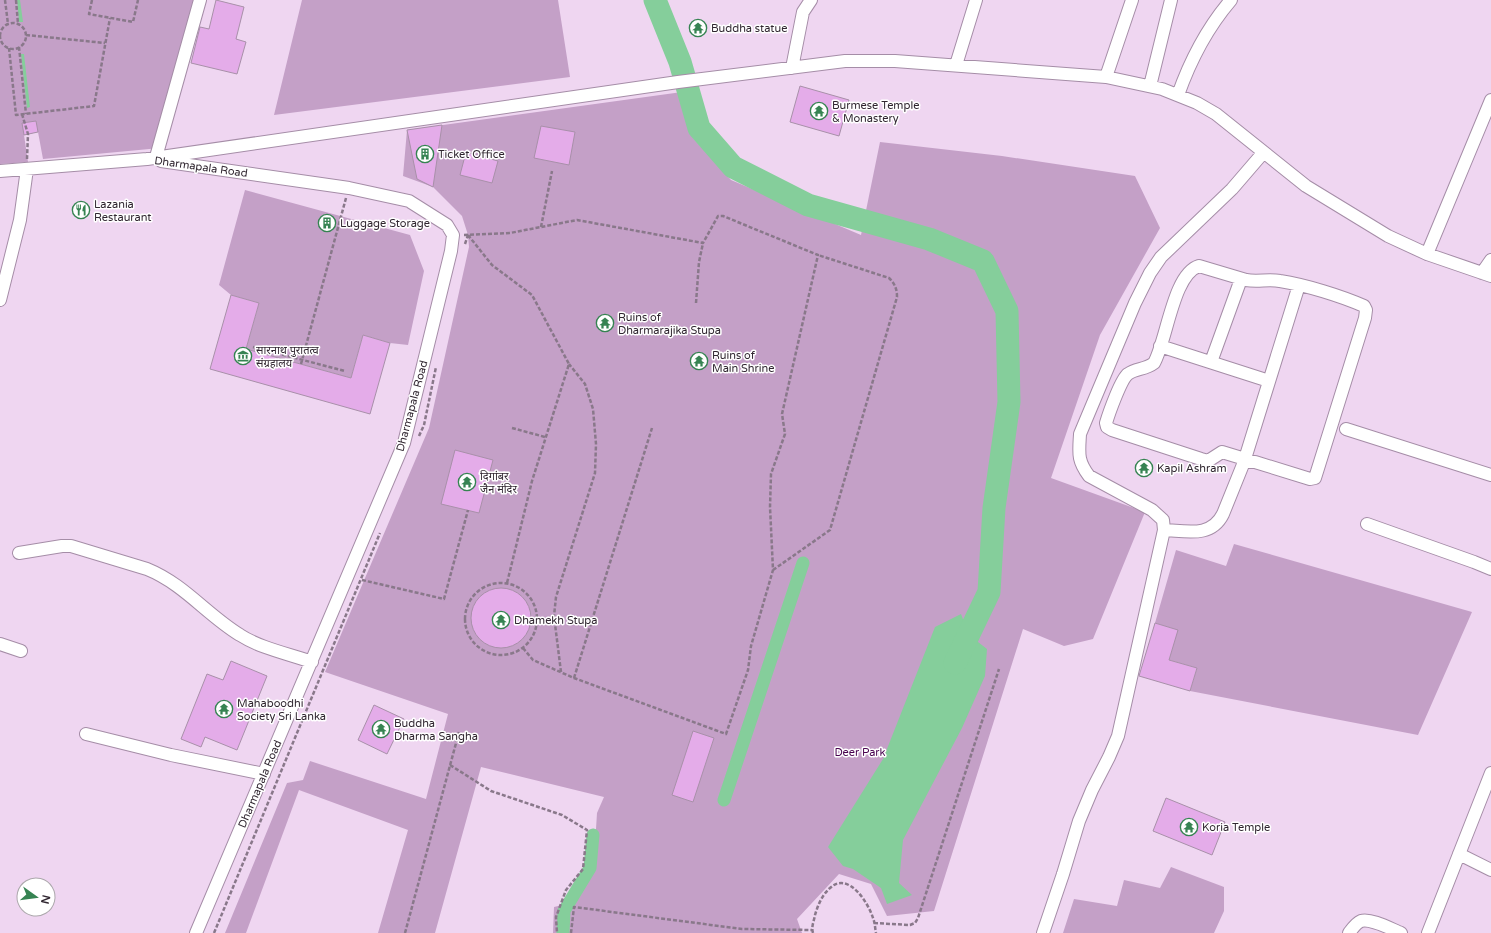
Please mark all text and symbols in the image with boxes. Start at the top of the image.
temple icon: Buddha statue [688,18,708,38]
place label: Buddha statue [711,22,787,35]
place label: Burmese Temple & Monastery [832,99,919,125]
temple icon: Burmese Temple & Monastery [809,101,829,121]
building icon: Ticket Office [415,144,435,164]
place label: Ticket Office [438,148,505,161]
street label: Dharmapala Road [154,154,249,180]
place label: Lazania Restaurant [94,198,152,224]
restaurant icon: Lazania Restaurant [71,200,91,220]
building icon: Luggage Storage [317,213,337,233]
place label: Luggage Storage [340,217,430,230]
place label: Ruins of Dharmarajika Stupa [618,311,721,337]
temple icon: Ruins of Dharmarajika Stupa [595,313,615,333]
place label: सारनाथ पुरातत्व संग्रहालय [256,344,319,370]
museum icon: सारनाथ पुरातत्व संग्रहालय [233,346,253,366]
place label: Ruins of Main Shrine [712,349,774,375]
temple icon: Ruins of Main Shrine [689,351,709,371]
street label: Dharmapala Road [394,359,430,453]
temple icon: Kapil Ashram [1134,458,1154,478]
place label: Kapil Ashram [1157,462,1227,475]
place label: दिगांबर जैन मंदिर [480,470,517,496]
temple icon: दिगांबर जैन मंदिर [457,472,477,492]
temple icon: Dhamekh Stupa [491,610,511,630]
place label: Dhamekh Stupa [514,614,597,627]
place label: Mahaboodhi Society Sri Lanka [237,697,326,723]
temple icon: Mahaboodhi Society Sri Lanka [214,699,234,719]
place label: Buddha Dharma Sangha [394,717,478,743]
temple icon: Buddha Dharma Sangha [371,719,391,739]
street label: Dharmapala Road [236,738,284,830]
park label: Deer Park [834,746,886,759]
temple icon: Koria Temple [1179,817,1199,837]
place label: Koria Temple [1202,821,1270,834]
north arrow [16,877,56,917]
text: N [38,893,53,905]

